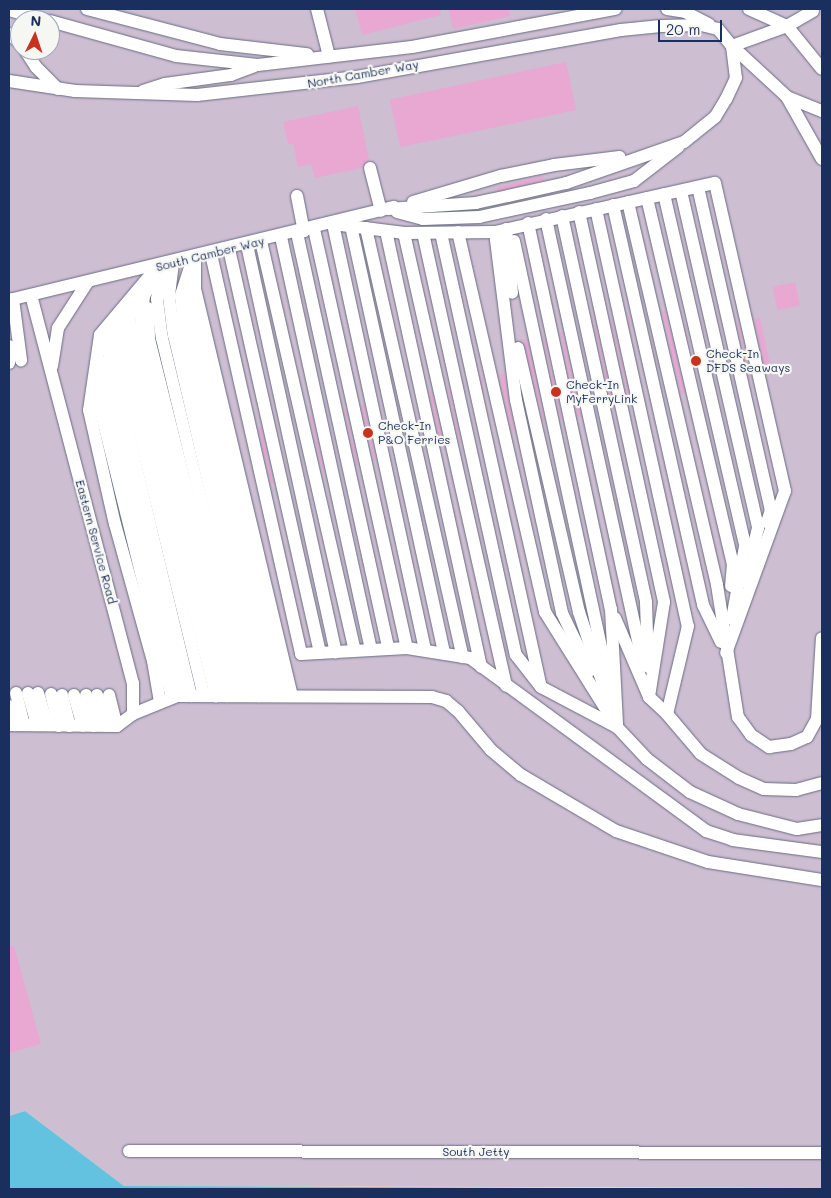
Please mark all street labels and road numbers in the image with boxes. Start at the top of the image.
street label: North Camber Way [306,57,420,91]
street label: South Camber Way [154,234,266,274]
street label: Eastern Service Road [73,478,119,606]
street label: South Jetty [442,1145,510,1159]

